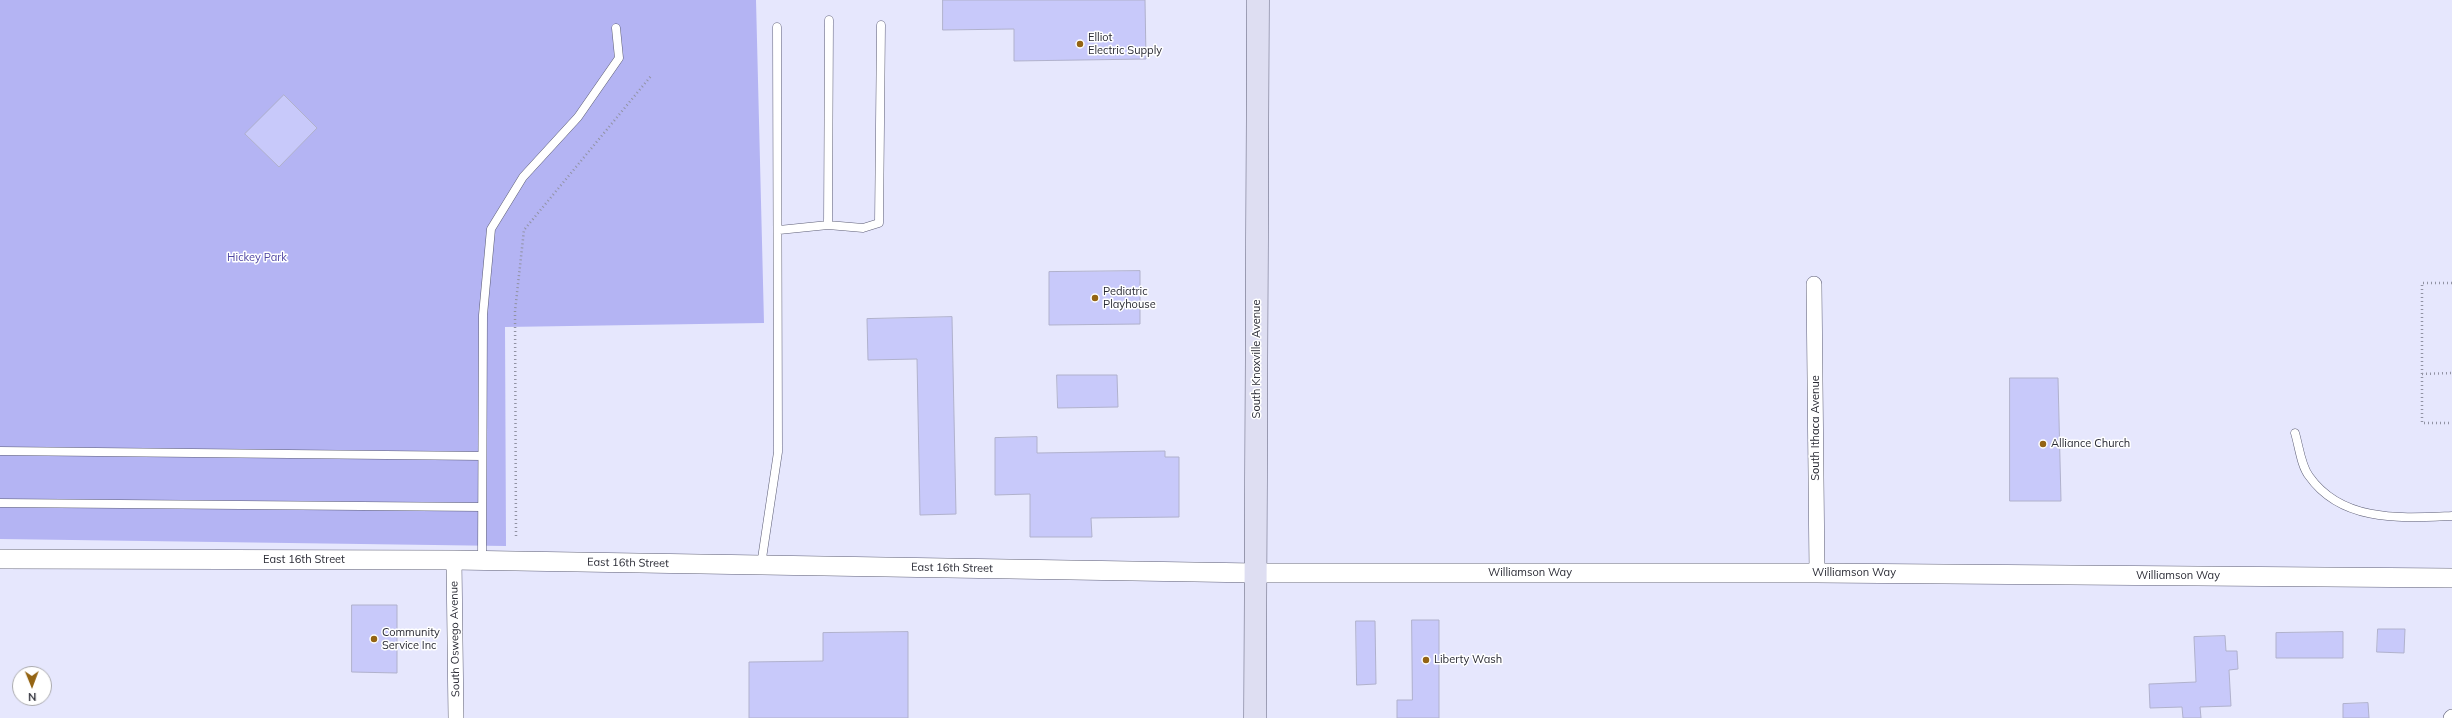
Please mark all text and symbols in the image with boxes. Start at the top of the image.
place label: Elliot Electric Supply [1088,31,1162,57]
marker: Elliot Electric Supply [1075,39,1085,49]
park label: Hickey Park [227,251,287,265]
place label: Pediatric Playhouse [1103,285,1156,311]
marker: Pediatric Playhouse [1090,293,1100,303]
street label: South Knoxville Avenue [1250,300,1264,418]
street label: South Ithaca Avenue [1809,375,1823,481]
place label: Alliance Church [2051,437,2130,451]
marker: Alliance Church [2038,439,2048,449]
street label: East 16th Street [263,553,345,567]
street label: East 16th Street [587,556,669,570]
street label: East 16th Street [911,561,993,575]
street label: Williamson Way [1488,566,1572,580]
street label: Williamson Way [1812,566,1896,580]
street label: Williamson Way [2136,569,2220,583]
street label: South Oswego Avenue [447,581,463,697]
place label: Community Service Inc [382,626,440,652]
marker: Community Service Inc [369,634,379,644]
place label: Liberty Wash [1434,653,1502,667]
marker: Liberty Wash [1421,655,1431,665]
north arrow [12,666,52,706]
text: N [28,690,36,704]

